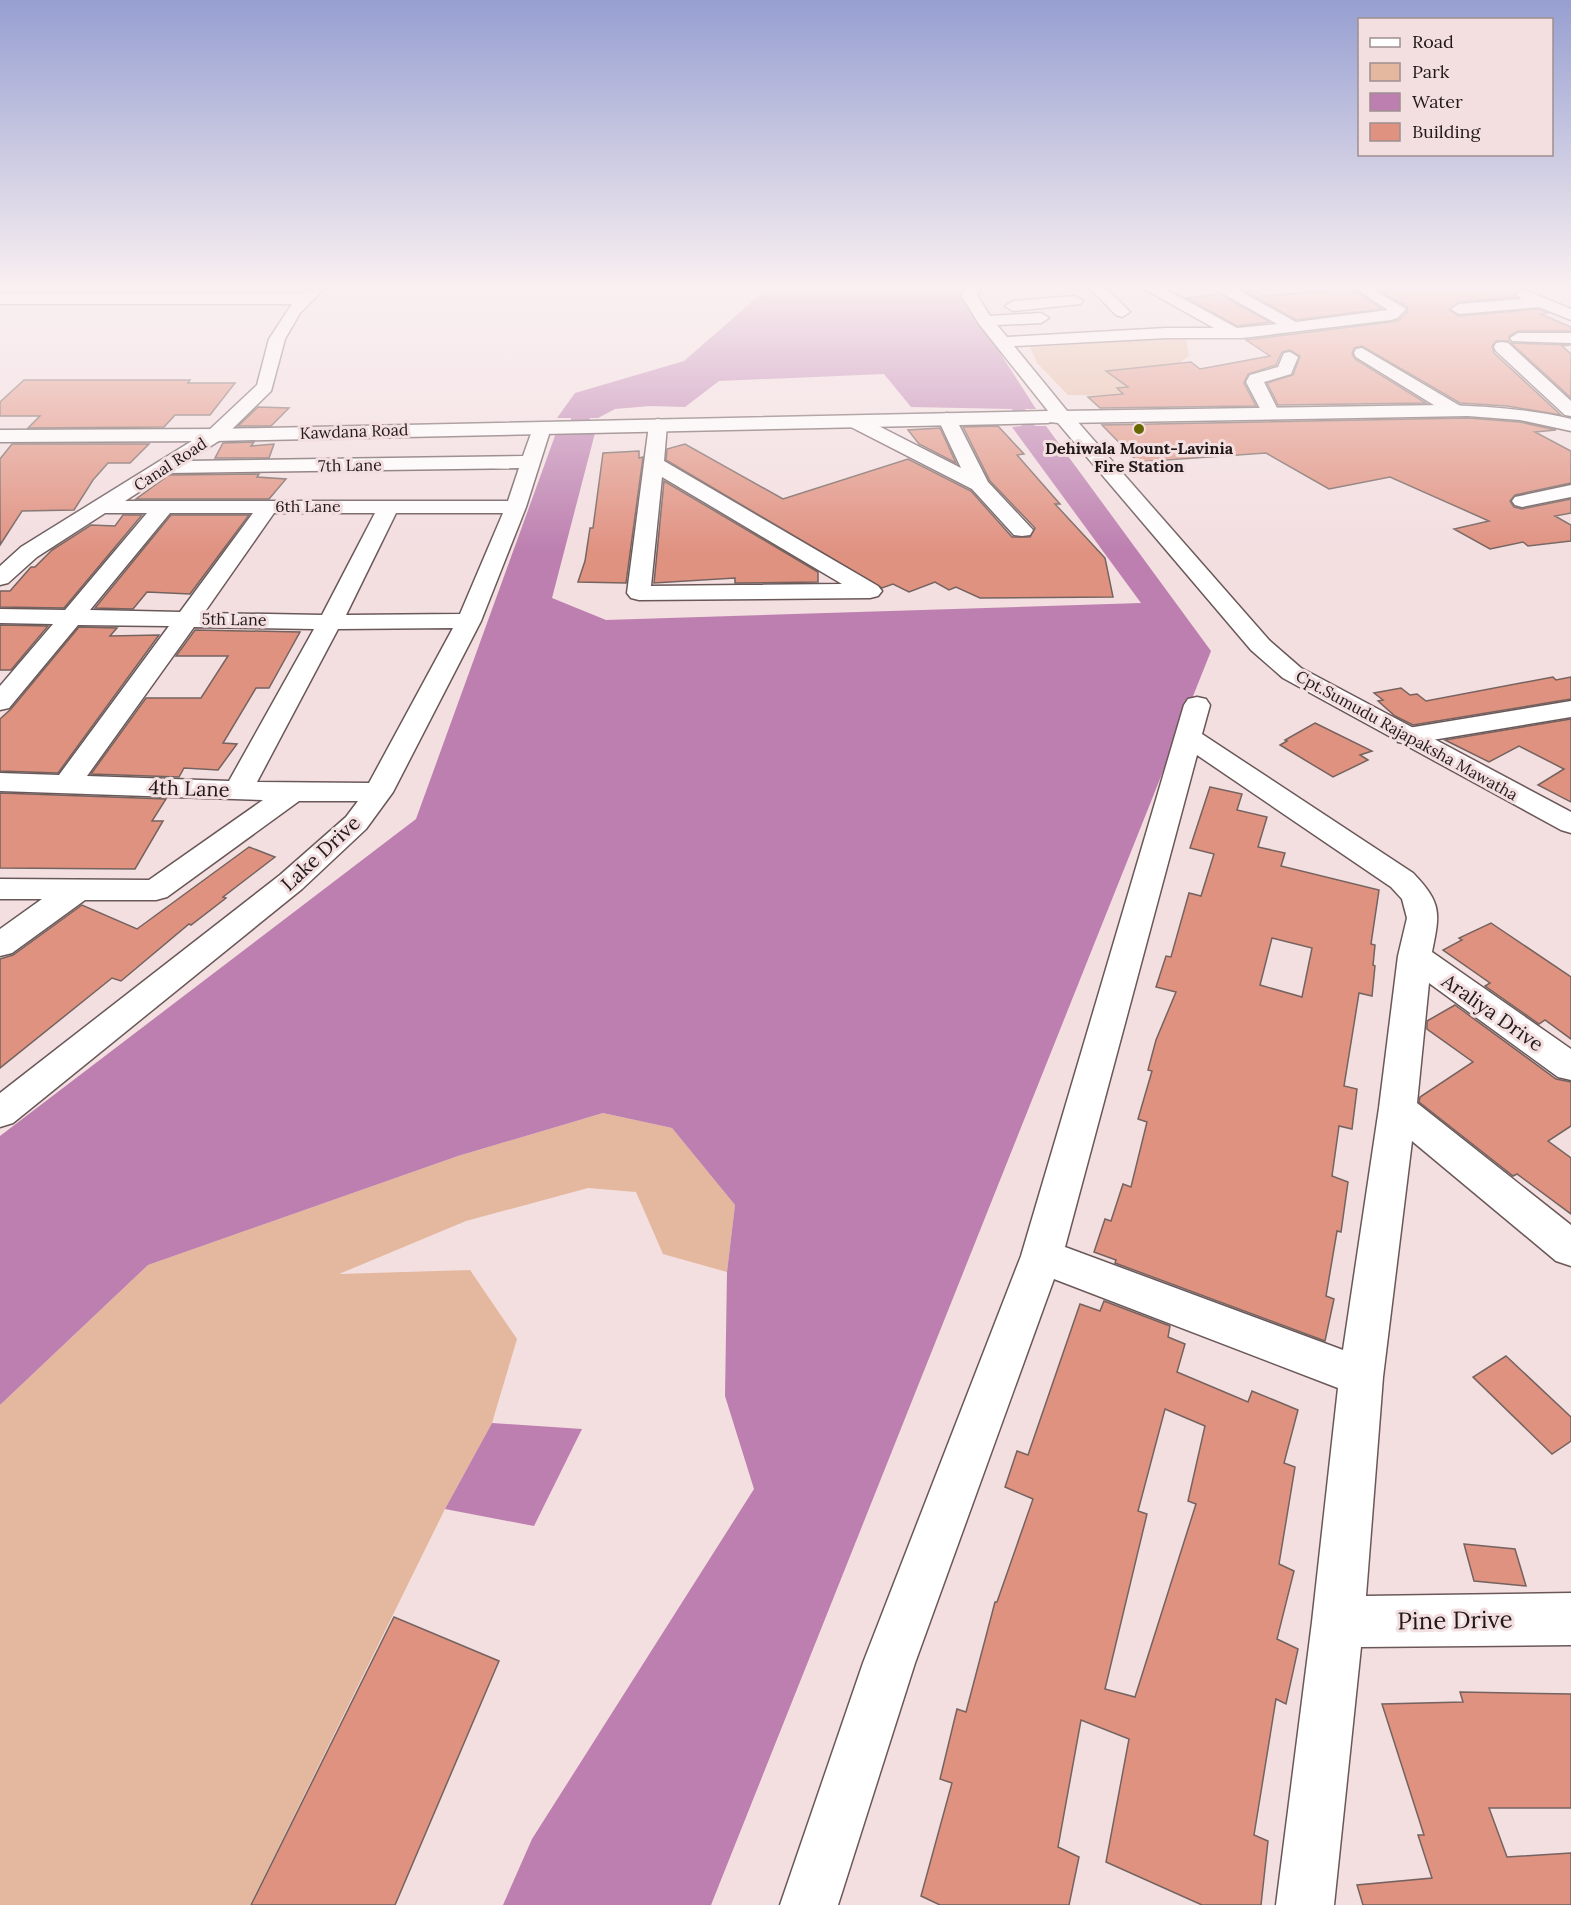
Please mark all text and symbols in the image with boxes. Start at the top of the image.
legend [1358,18,1553,156]
text: Road [1412,30,1454,53]
text: Park [1412,60,1450,83]
text: Water [1412,90,1463,113]
text: Building [1412,120,1482,143]
street label: Kawdana Road [299,419,409,443]
marker: Dehiwala Mount-Lavinia Fire Station [1132,422,1146,436]
street label: Canal Road [130,433,211,495]
place label: Dehiwala Mount-Lavinia Fire Station [1045,438,1234,476]
street label: 7th Lane [318,454,382,476]
street label: 6th Lane [275,496,341,516]
street label: 5th Lane [201,608,267,630]
street label: Cpt.Sumudu Rajapaksha Mawatha [1293,665,1521,805]
street label: 4th Lane [148,774,230,802]
street label: Lake Drive [275,810,365,896]
street label: Araliya Drive [1436,967,1549,1056]
street label: Pine Drive [1397,1603,1513,1637]

